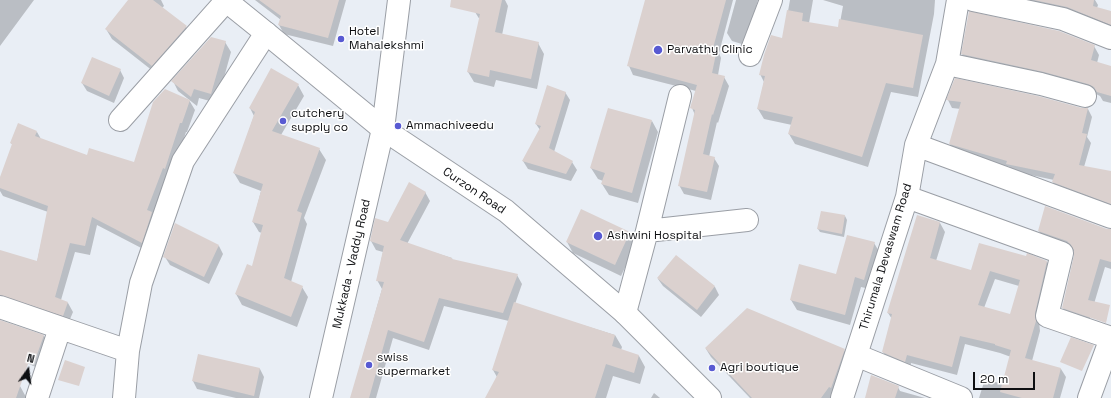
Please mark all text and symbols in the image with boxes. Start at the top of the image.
place label: Hotel Mahalekshmi [349,25,424,53]
marker: Hotel Mahalekshmi [336,34,346,44]
place label: Parvathy Clinic [667,43,753,57]
marker: Parvathy Clinic [652,44,664,56]
place label: cutchery supply co [291,107,348,135]
marker: cutchery supply co [278,116,288,126]
place label: Ammachiveedu [406,119,494,133]
marker: Ammachiveedu [393,121,403,131]
street label: Curzon Road [440,165,508,217]
street label: Thirumala Devaswam Road [857,182,915,332]
street label: Mukkada - Vaddy Road [330,198,374,330]
place label: Ashwini Hospital [607,229,702,243]
marker: Ashwini Hospital [592,230,604,242]
north arrow [8,350,48,390]
text: N [26,351,36,366]
place label: swiss supermarket [377,351,450,379]
marker: swiss supermarket [364,360,374,370]
place label: Agri boutique [720,361,799,375]
marker: Agri boutique [707,363,717,373]
scale bar [975,364,1037,390]
text: 20 m [980,371,1008,387]

